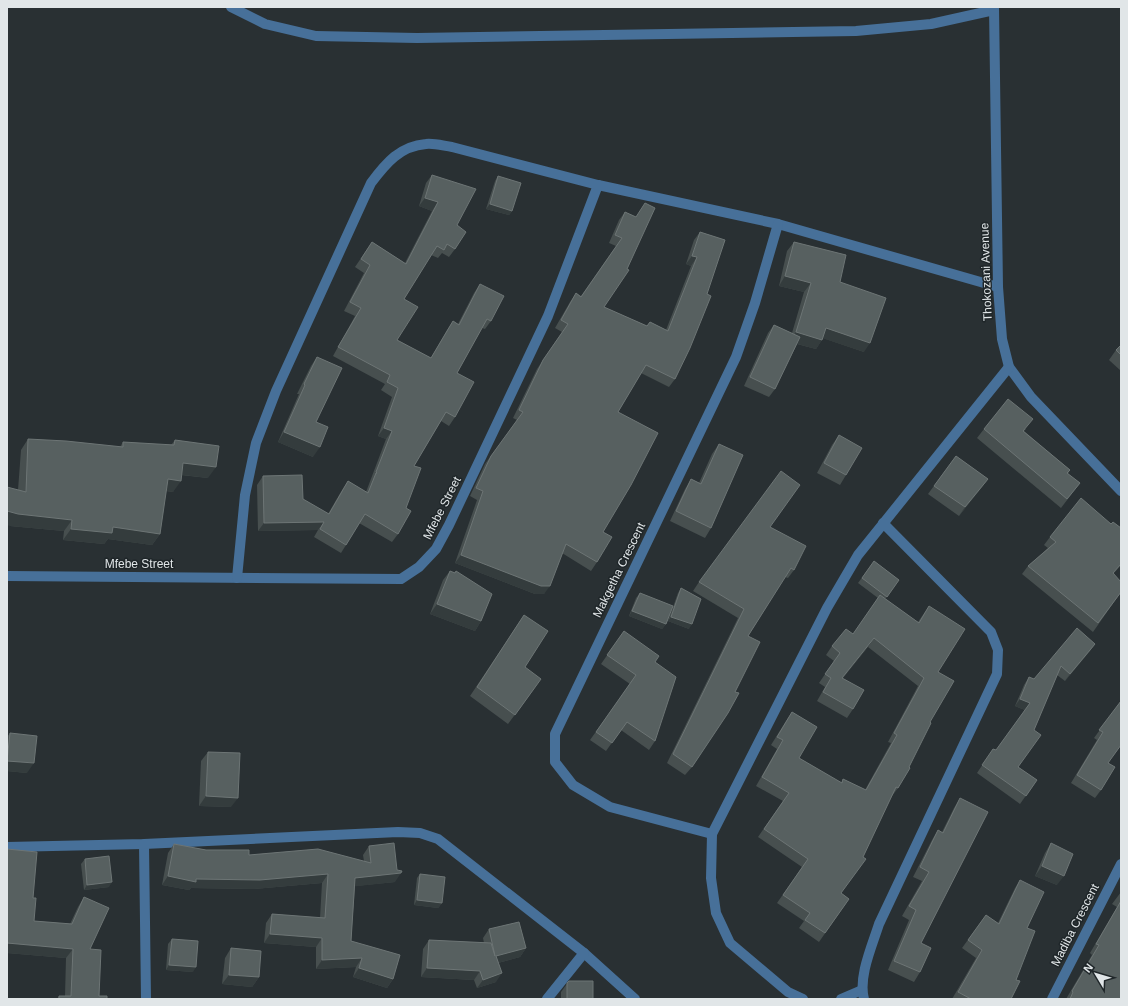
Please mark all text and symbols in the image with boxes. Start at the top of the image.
street label: Thokozani Avenue [977,222,995,321]
street label: Mfebe Street [420,474,464,542]
street label: Makgetha Crescent [590,520,648,620]
street label: Mfebe Street [105,557,174,571]
street label: Madiba Crescent [1048,881,1102,969]
north arrow [1076,954,1116,994]
text: N [1081,961,1095,975]

